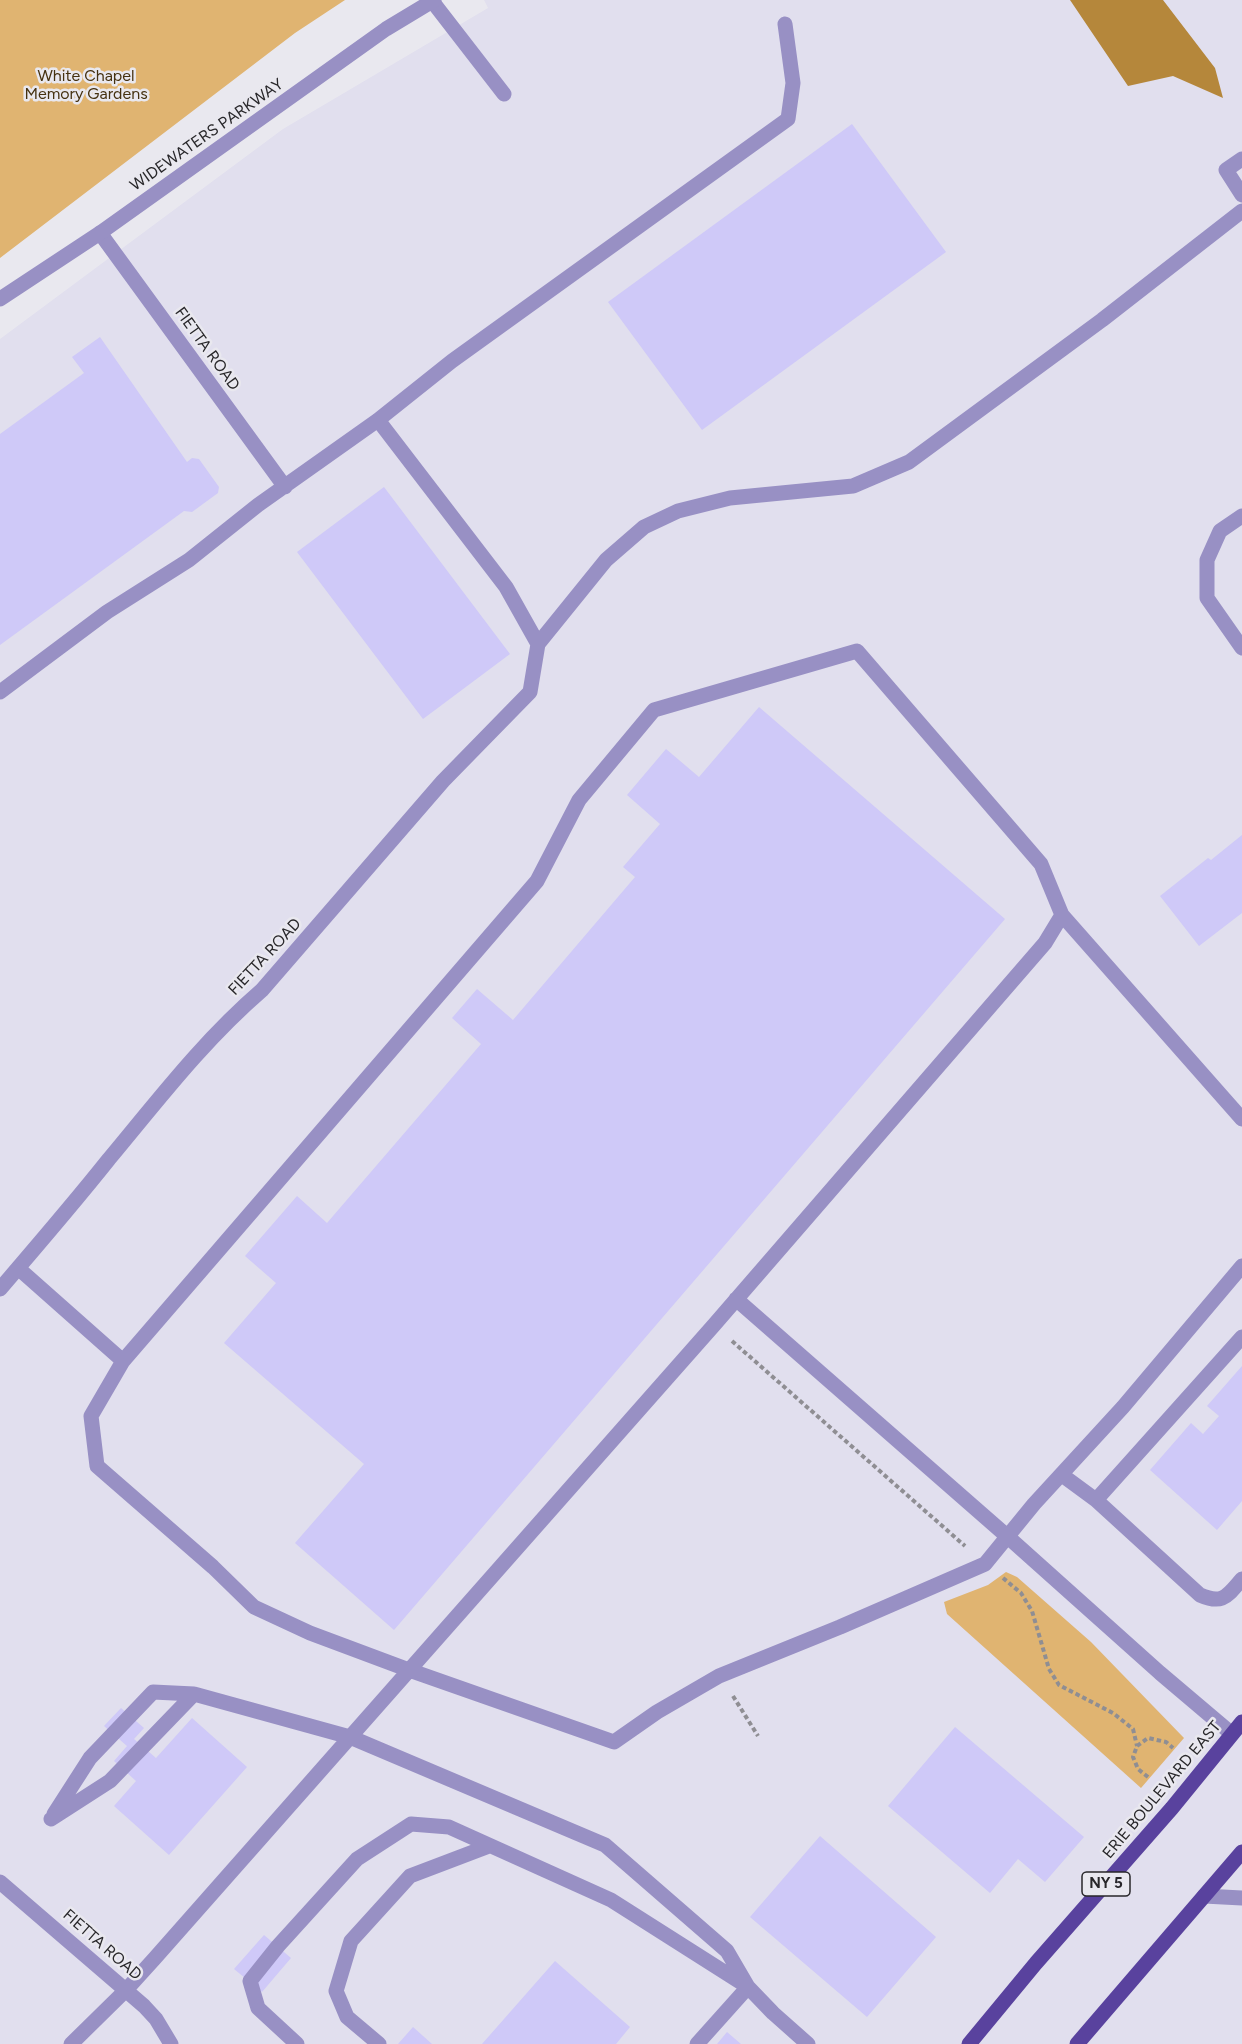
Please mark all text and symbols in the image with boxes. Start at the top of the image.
park label: White Chapel Memory Gardens [24,66,148,104]
street label: WIDEWATERS PARKWAY [127,75,287,195]
street label: FIETTA ROAD [170,304,244,394]
street label: FIETTA ROAD [225,915,305,999]
street label: ERIE BOULEVARD EAST [1099,1717,1225,1863]
road number: NY 5 [1082,1872,1130,1896]
street label: FIETTA ROAD [59,1906,145,1984]

